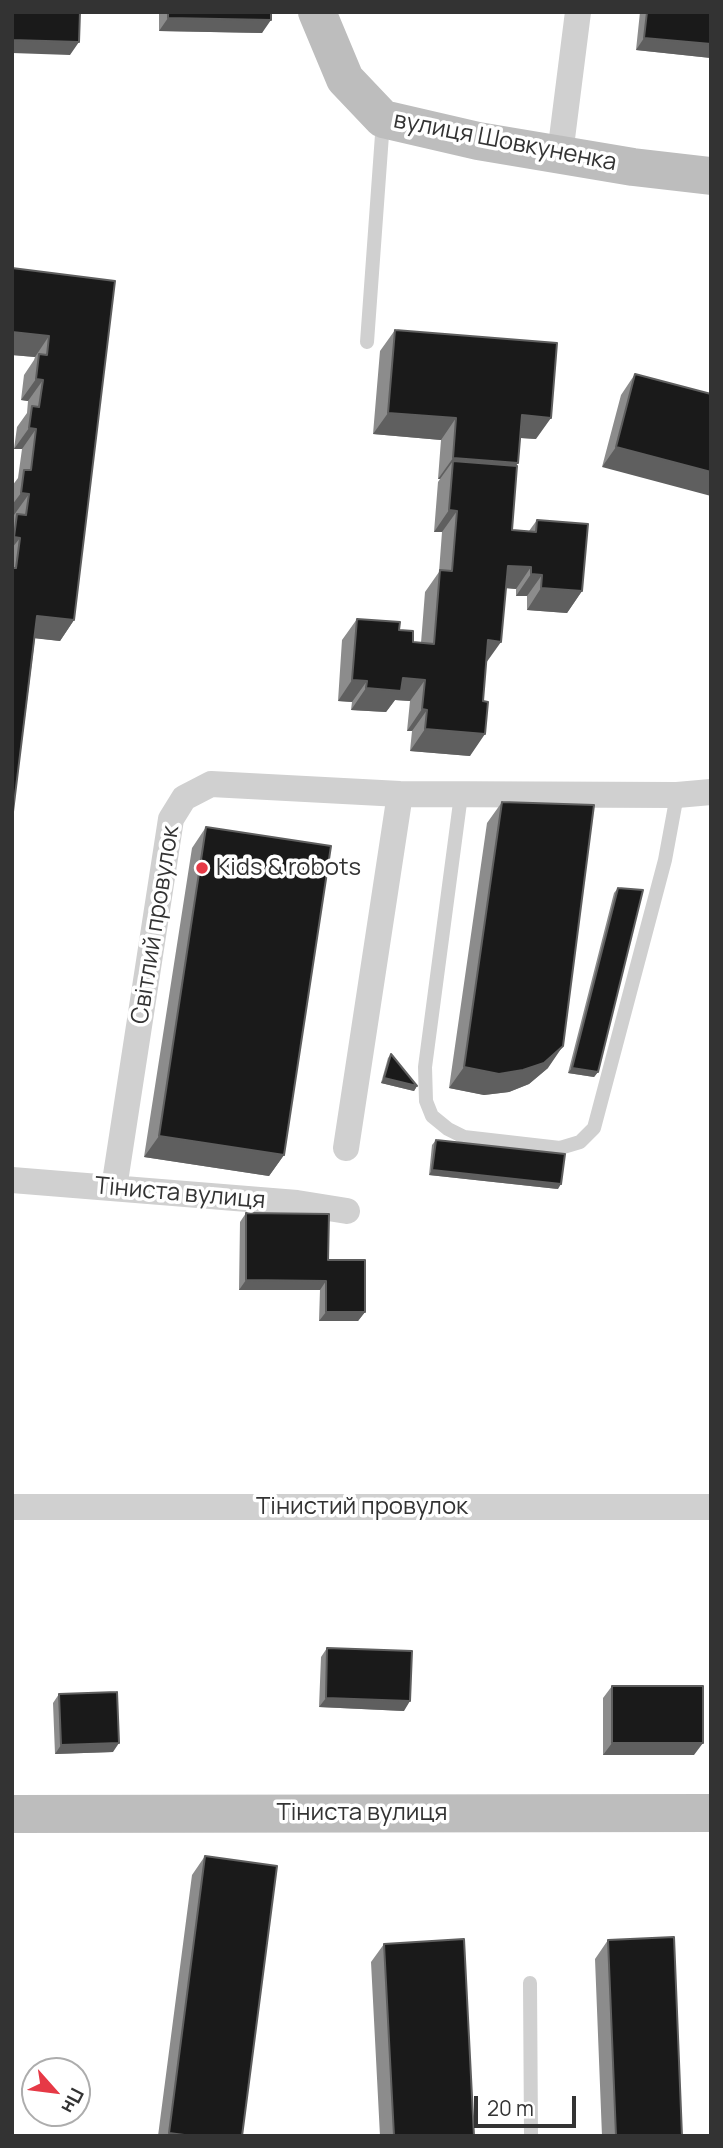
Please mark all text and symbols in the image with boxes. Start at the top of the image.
street label: вулиця Шовкуненка [391,106,619,178]
street label: Світлий провулок [126,824,186,1026]
place label: Kids & robots [216,854,361,882]
marker: Kids & robots [194,860,210,876]
street label: Тіниста вулиця [94,1172,266,1216]
street label: Тінистий провулок [256,1493,468,1521]
street label: Тіниста вулиця [276,1799,448,1827]
north arrow [21,2057,91,2127]
scale bar [478,2082,580,2126]
text: Пн [55,2084,90,2118]
text: 20 m [487,2094,534,2122]

